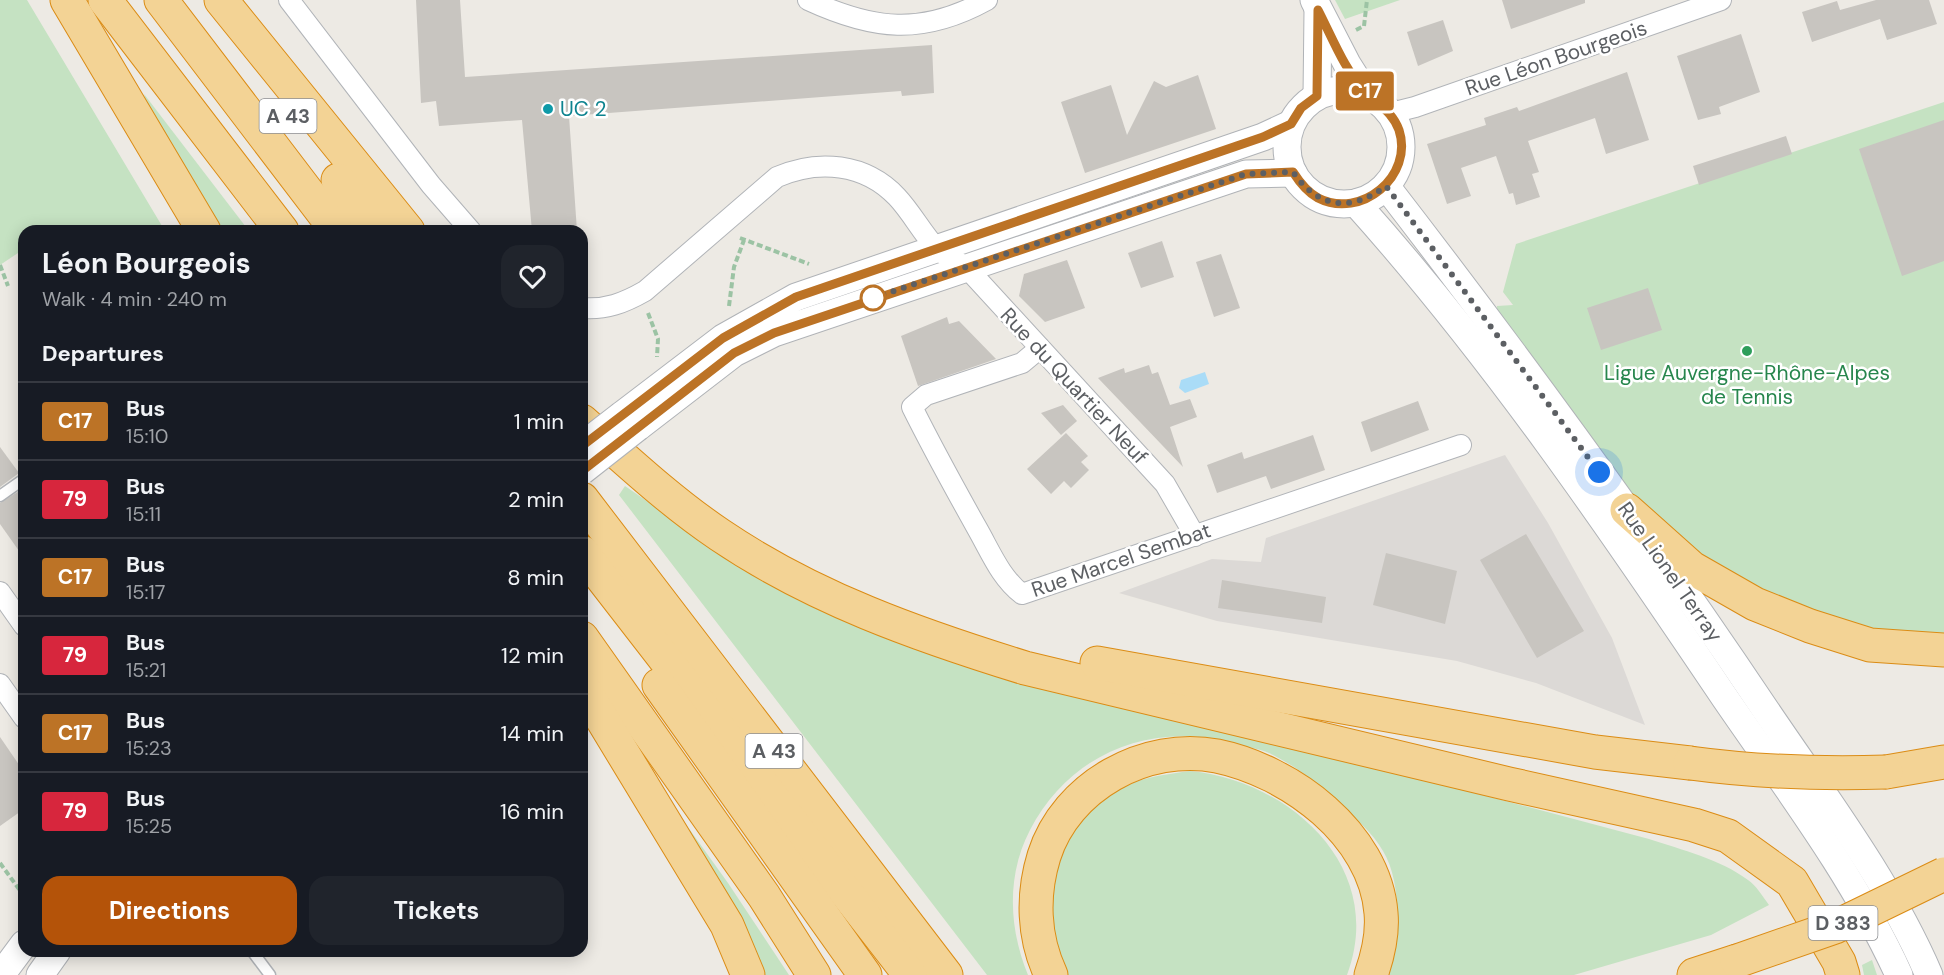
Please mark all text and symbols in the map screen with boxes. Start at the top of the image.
street label: Rue Léon Bourgeois [1461,14,1651,102]
line badge: C17 [1330,72,1400,110]
text: C17 [1348,77,1382,105]
place label: UC 2 [560,95,607,123]
road number: A 43 [260,99,316,133]
marker: UC 2 [541,102,555,116]
text: Léon Bourgeois [42,245,251,282]
button: heart [501,245,564,308]
unlabelled marker [860,285,886,311]
text: Walk · 4 min · 240 m [42,286,227,312]
street label: Rue du Quartier Neuf [994,302,1154,470]
text: Departures [42,339,164,368]
marker: Ligue Auvergne-Rhône-Alpes de Tennis [1740,344,1754,358]
place label: Ligue Auvergne-Rhône-Alpes de Tennis [1604,359,1890,411]
text: Bus [126,394,165,423]
text: C17 [58,407,92,435]
text: 1 min [514,407,564,436]
text: 15:10 [126,423,168,449]
your location [1584,457,1614,487]
text: Bus [126,472,165,501]
text: 79 [63,485,87,513]
text: 2 min [508,485,564,514]
street label: Rue Lionel Terray [1611,496,1729,648]
text: 15:11 [126,501,161,527]
street label: Rue Marcel Sembat [1028,516,1214,604]
text: Bus [126,550,165,579]
text: C17 [58,563,92,591]
text: 8 min [507,563,564,592]
text: 15:17 [126,579,165,605]
text: Bus [126,628,165,657]
text: 79 [63,641,87,669]
text: 12 min [501,641,564,670]
text: 15:21 [126,657,166,683]
text: Bus [126,706,165,735]
text: C17 [58,719,92,747]
text: 14 min [500,719,564,748]
road number: A 43 [746,734,802,768]
text: 15:23 [126,735,172,761]
text: Bus [126,784,165,813]
text: 79 [63,797,87,825]
text: 16 min [500,797,564,826]
text: 15:25 [126,813,172,839]
button: Directions [42,876,297,945]
button: Tickets [309,876,564,945]
road number: D 383 [1808,906,1878,940]

